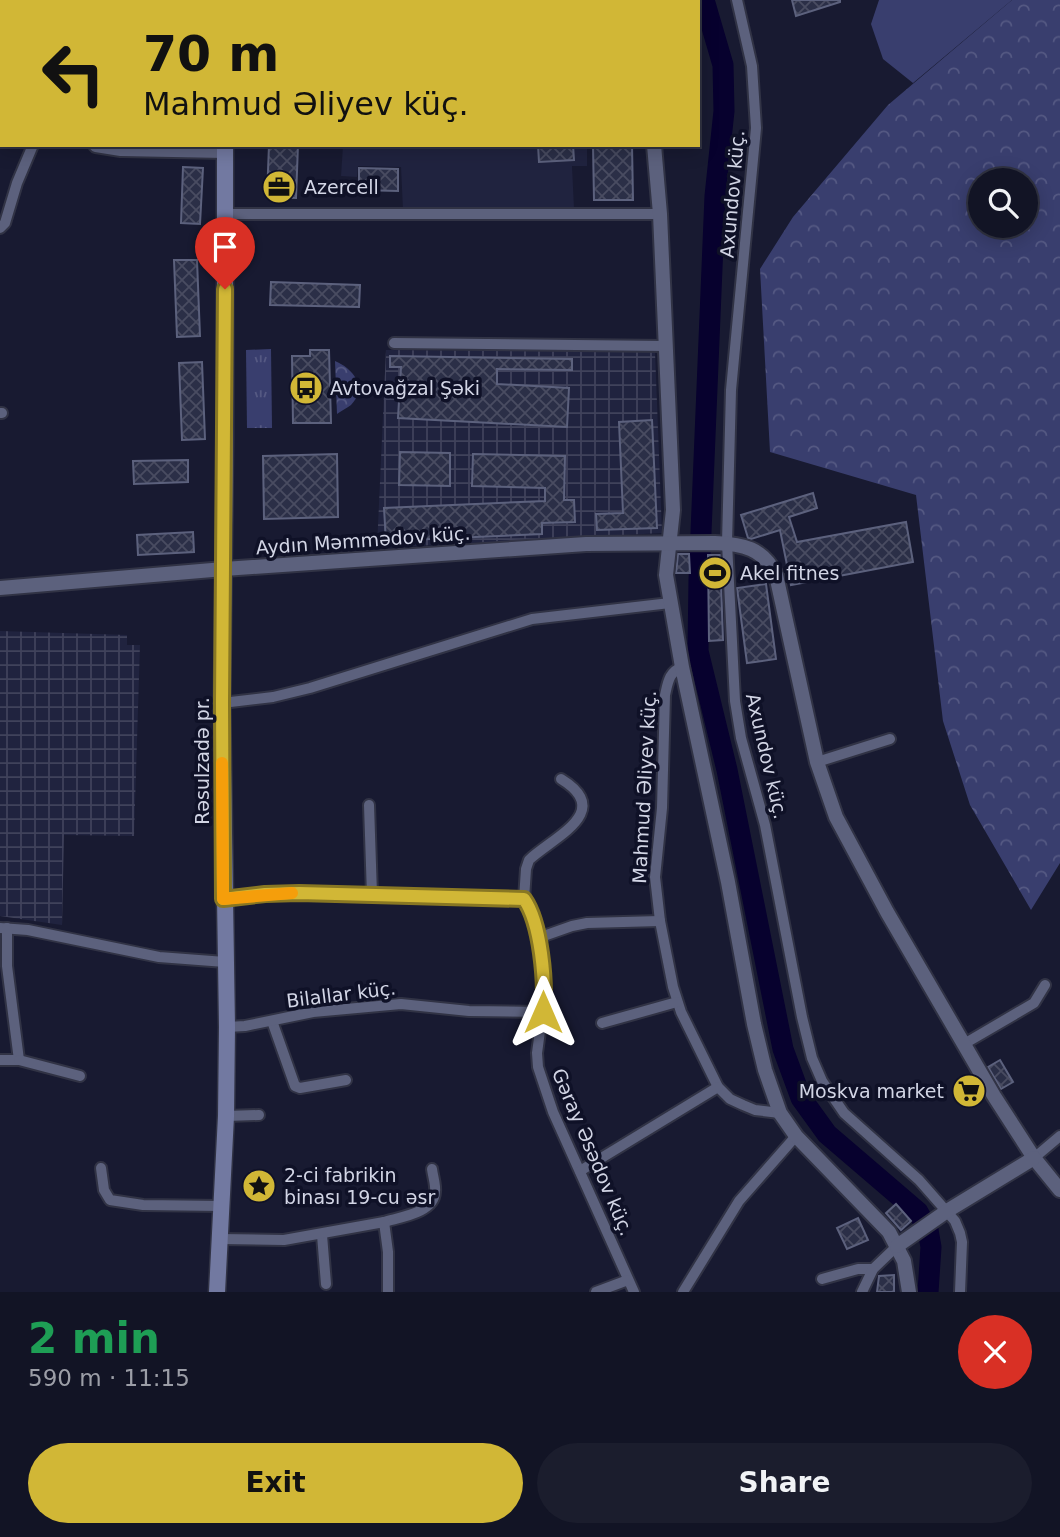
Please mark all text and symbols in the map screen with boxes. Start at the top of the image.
text: 70 m [143,26,279,83]
icon: left [28,28,119,119]
text: Mahmud Əliyev küç. [143,85,469,123]
street label: Axundov küç. [715,129,749,259]
office icon: Azercell [260,168,298,206]
map controls [968,168,1038,238]
button: search [968,168,1038,238]
place label: Azercell [304,176,379,198]
pin [195,217,255,289]
icon: arrive [206,228,244,266]
bus stop icon: Avtovağzal Şəki [287,369,325,407]
place label: Avtovağzal Şəki [330,377,480,399]
street label: Aydın Məmmədov küç. [255,522,471,558]
sports icon: Akel fitnes [696,554,734,592]
place label: Akel fitnes [740,562,839,584]
street label: Mahmud Əliyev küç. [628,690,660,884]
street label: Axundov küç. [742,691,792,821]
street label: Rəsulzadə pr. [191,697,213,825]
position arrow [506,975,580,1049]
street label: Bilallar küç. [285,976,397,1012]
street label: Gəray Əsədov küç. [548,1065,638,1239]
supermarket icon: Moskva market [950,1072,988,1110]
place label: Moskva market [799,1080,944,1102]
place label: 2-ci fabrikin binası 19-cu əsr [284,1164,435,1208]
place icon: 2-ci fabrikin binası 19-cu əsr [240,1167,278,1205]
text: 2 min [28,1314,160,1363]
button: close [958,1315,1032,1389]
text: 590 m · 11:15 [28,1365,190,1391]
button: Exit [28,1443,523,1523]
button: Share [537,1443,1032,1523]

